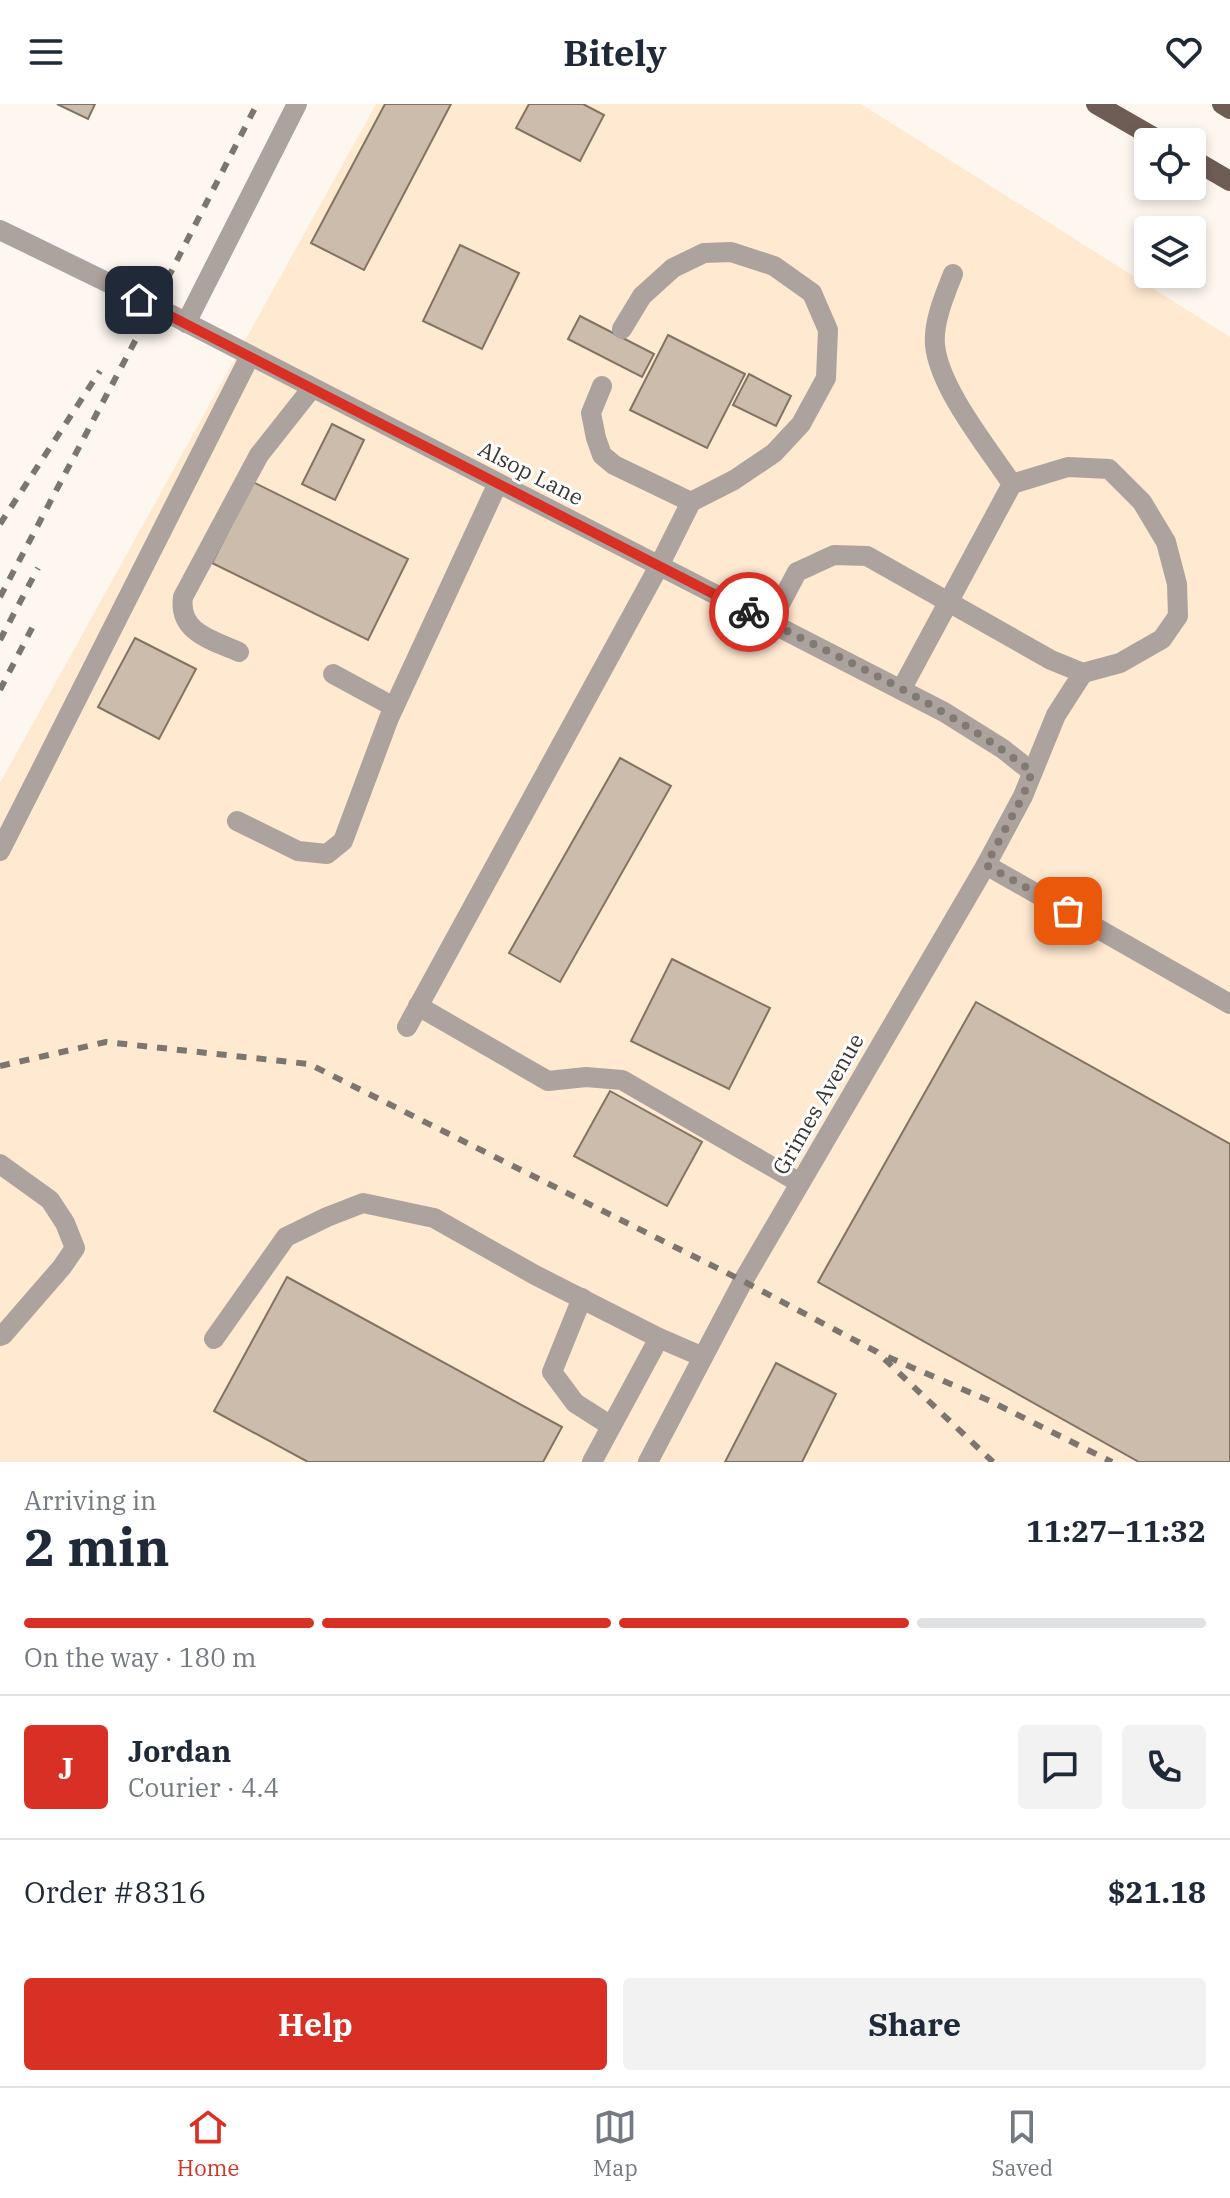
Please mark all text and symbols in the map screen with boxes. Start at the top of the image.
text: Bitely [563,29,667,76]
icon: menu [24,30,68,74]
icon: heart [1162,30,1206,74]
map controls [1134,128,1206,288]
button: locate [1134,128,1206,200]
button: layers [1134,216,1206,288]
pin [105,266,173,334]
icon: home [117,278,161,322]
street label: Alsop Lane [474,434,589,511]
courier [709,572,789,652]
icon: bike [727,590,771,634]
pin [1034,877,1102,945]
icon: bag [1046,889,1090,933]
street label: Grimes Avenue [765,1028,870,1180]
text: Arriving in [24,1483,157,1517]
text: 11:27–11:32 [1026,1511,1206,1550]
text: 2 min [24,1513,170,1580]
text: On the way · 180 m [24,1640,257,1674]
button: chat [1018,1725,1102,1809]
button: phone [1122,1725,1206,1809]
text: Jordan [128,1731,231,1770]
text: J [58,1748,74,1787]
text: Courier · 4.4 [128,1770,279,1804]
text: Order #8316 [24,1872,206,1911]
text: $21.18 [1108,1872,1206,1911]
button: Help [24,1978,607,2070]
button: Share [623,1978,1206,2070]
tab: Home [177,2105,239,2182]
tab: Map [593,2105,638,2182]
tab: Saved [992,2105,1053,2182]

